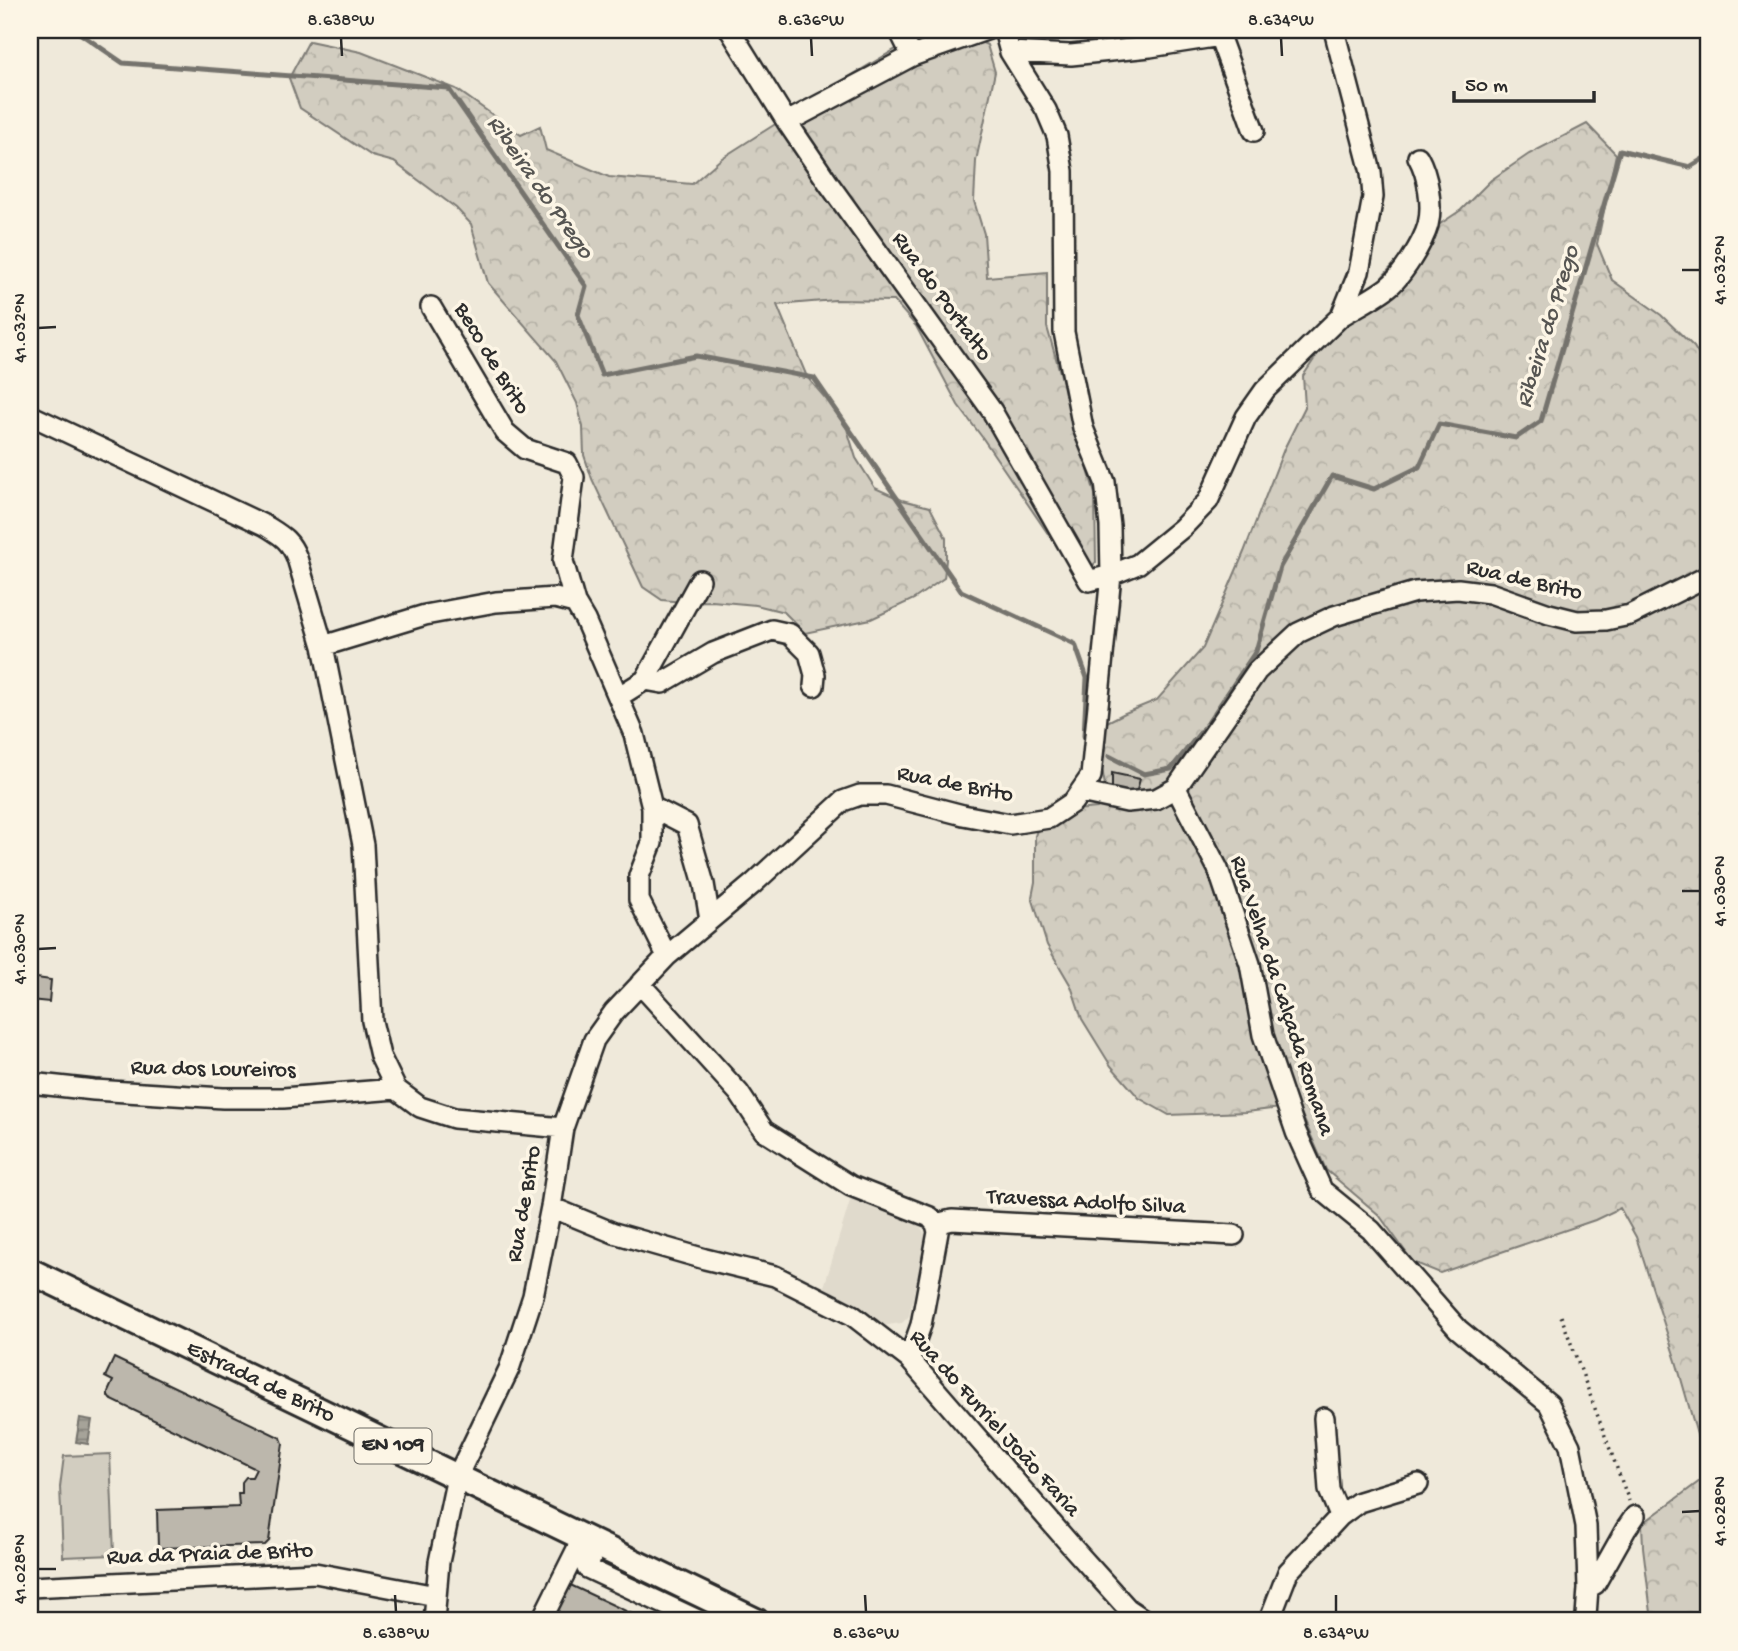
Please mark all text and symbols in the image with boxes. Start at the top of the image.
text: 8.638°W [307,11,375,32]
text: 8.636°W [778,11,844,32]
text: 8.634°W [1248,11,1314,32]
scale bar [1454,60,1594,104]
text: 50 m [1465,75,1508,100]
water label: Ribeira do Prego [479,111,600,266]
street label: Rua do Portalto [885,227,997,367]
text: 41.032°N [1711,235,1732,305]
water label: Ribeira do Prego [1511,241,1588,412]
text: 41.032°N [11,293,32,363]
street label: Beco de Brito [447,297,535,420]
street label: Rua de Brito [1463,555,1585,607]
street label: Rua de Brito [894,760,1016,810]
street label: Rua Velha da Calçada Romana [1223,853,1339,1140]
text: 41.030°N [1711,855,1732,927]
text: 41.030°N [11,913,32,985]
street label: Rua dos Loureiros [130,1055,296,1085]
street label: Rua de Brito [501,1143,549,1264]
street label: Travessa Adolfo Silva [984,1184,1187,1222]
street label: Rua do Furriel João Faria [903,1325,1086,1524]
street label: Estrada de Brito [182,1335,339,1430]
road number: EN 109 [354,1428,432,1464]
text: 41.028°N [1711,1476,1732,1546]
text: 41.028°N [11,1534,32,1604]
street label: Rua da Praia de Brito [106,1538,314,1572]
text: 8.638°W [362,1624,430,1645]
text: 8.636°W [833,1624,899,1645]
text: 8.634°W [1303,1624,1369,1645]

